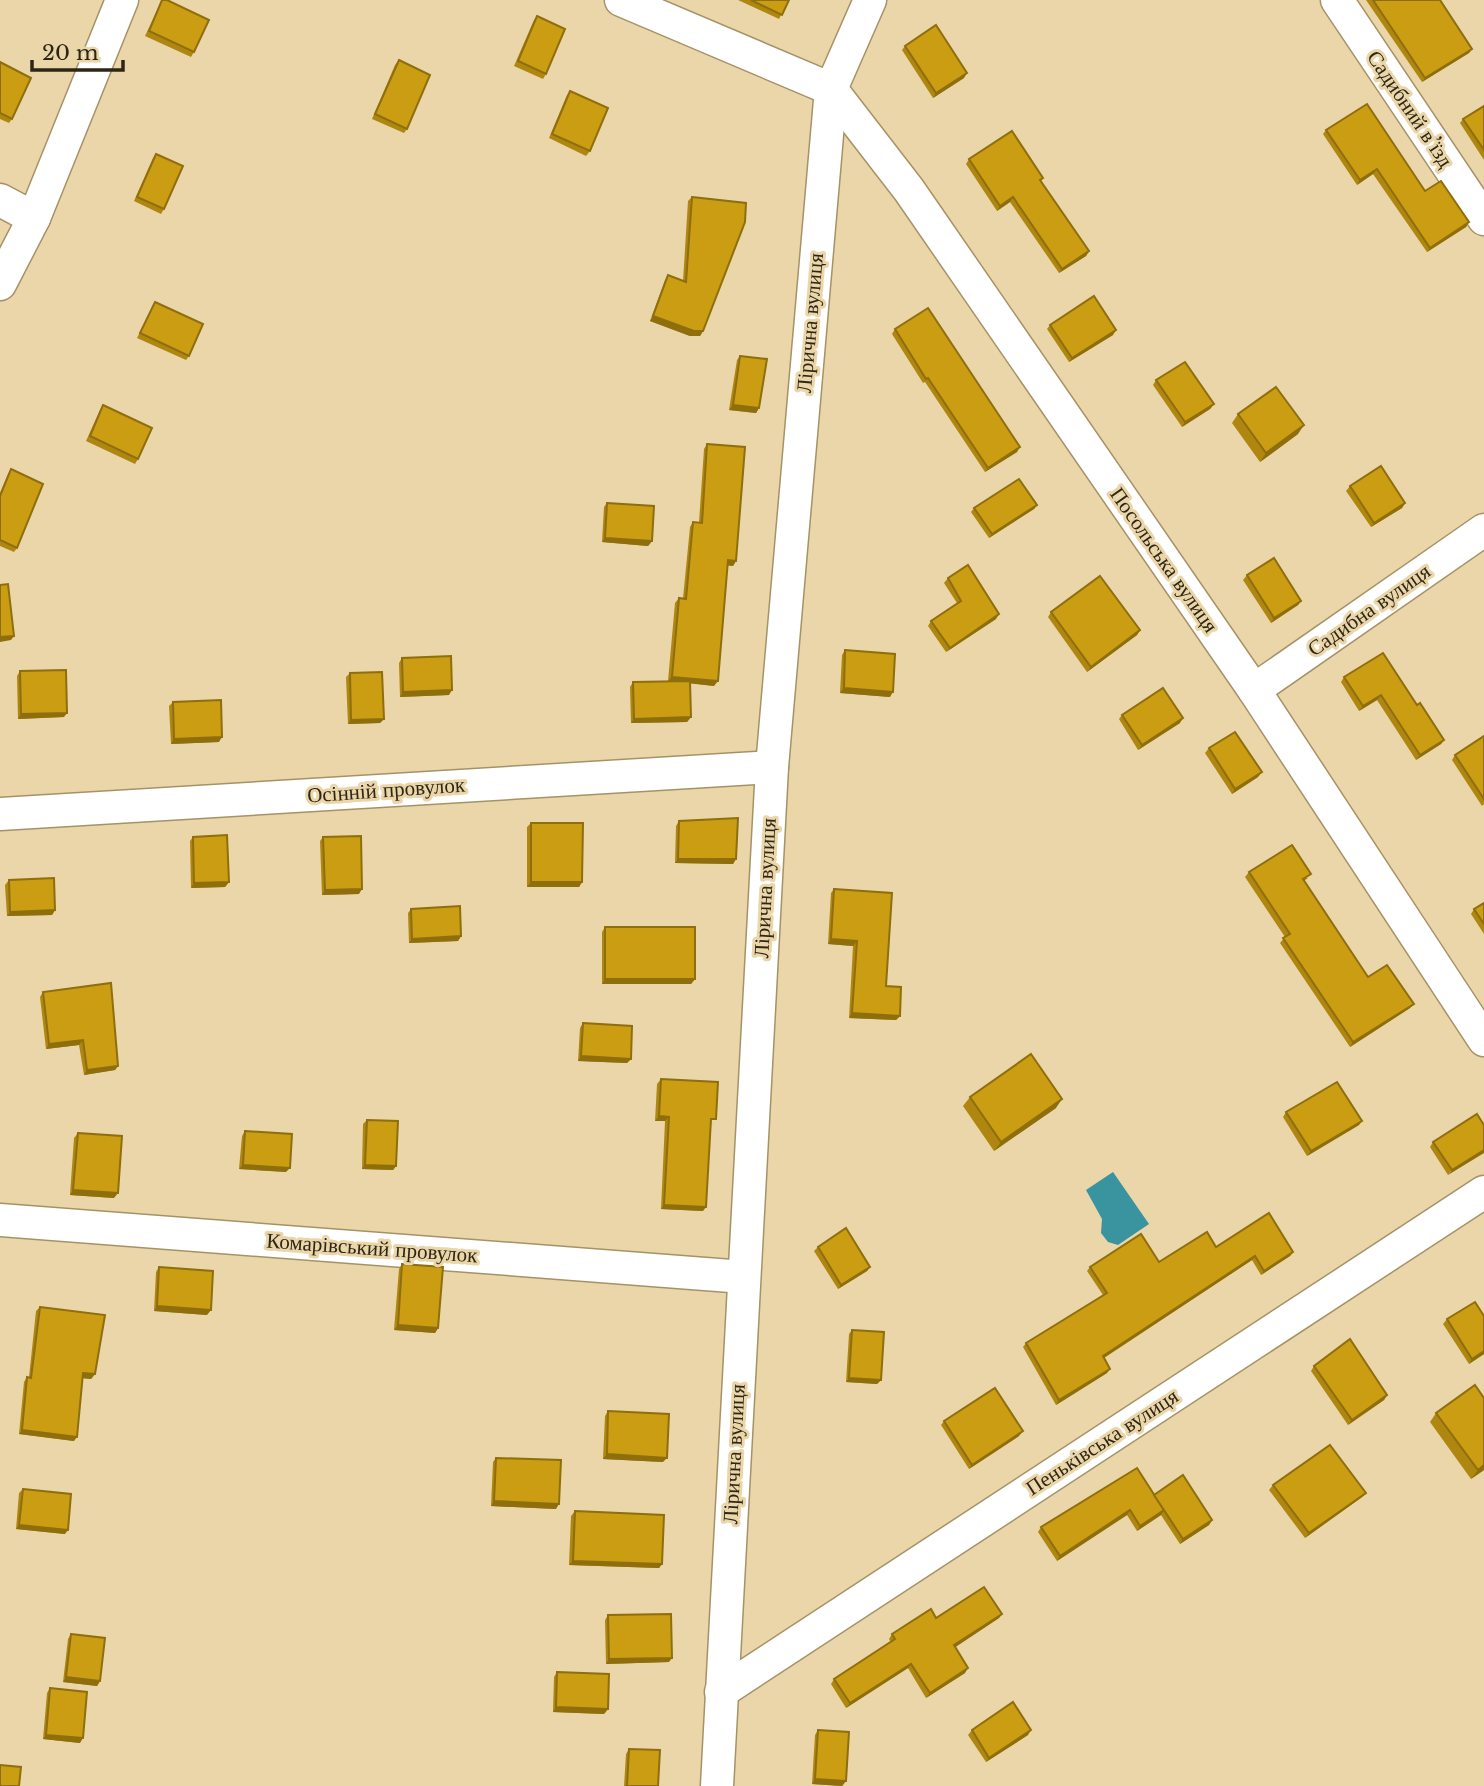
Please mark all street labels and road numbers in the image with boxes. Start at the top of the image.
street label: Садибний в’їзд [1361,46,1459,173]
street label: Лірична вулиця [791,252,829,394]
street label: Посольська вулиця [1104,482,1224,638]
street label: Садибна вулиця [1303,558,1436,662]
street label: Осінній провулок [306,771,467,808]
street label: Лірична вулиця [748,817,782,959]
street label: Комарівський провулок [266,1228,479,1268]
street label: Лірична вулиця [717,1383,751,1525]
street label: Пеньківська вулиця [1021,1383,1183,1501]

